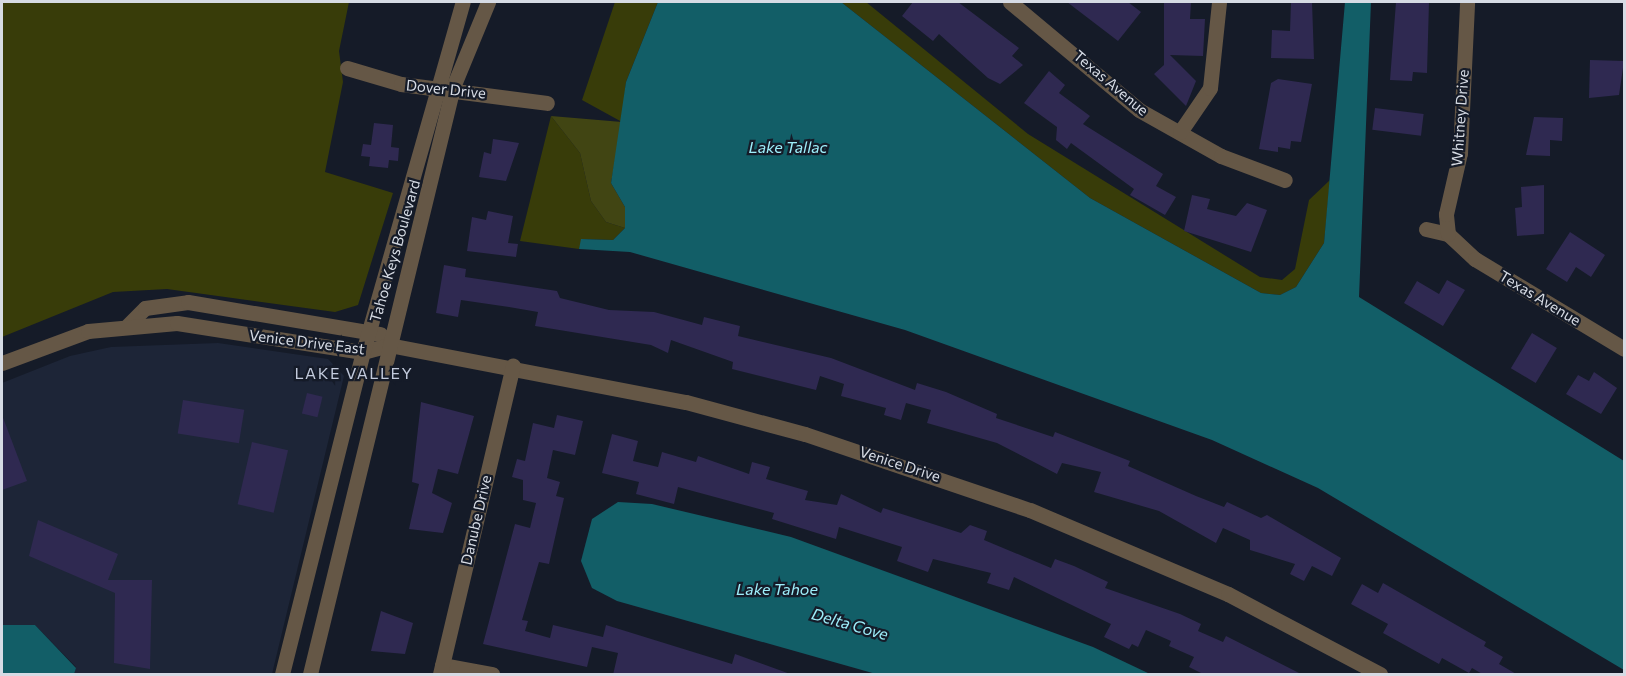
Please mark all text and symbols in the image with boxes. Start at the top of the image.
street label: Texas Avenue [1070,47,1152,119]
street label: Whitney Drive [1448,69,1472,167]
street label: Dover Drive [405,76,487,102]
water label: Lake Tallac [749,137,827,157]
street label: Tahoe Keys Boulevard [366,178,424,324]
street label: Texas Avenue [1496,267,1584,329]
street label: Venice Drive East [248,326,366,358]
district label: LAKE VALLEY [294,363,414,383]
street label: Venice Drive [857,442,943,486]
street label: Danube Drive [457,473,495,567]
water label: Lake Tahoe [736,579,818,599]
water label: Delta Cove [810,604,890,644]

